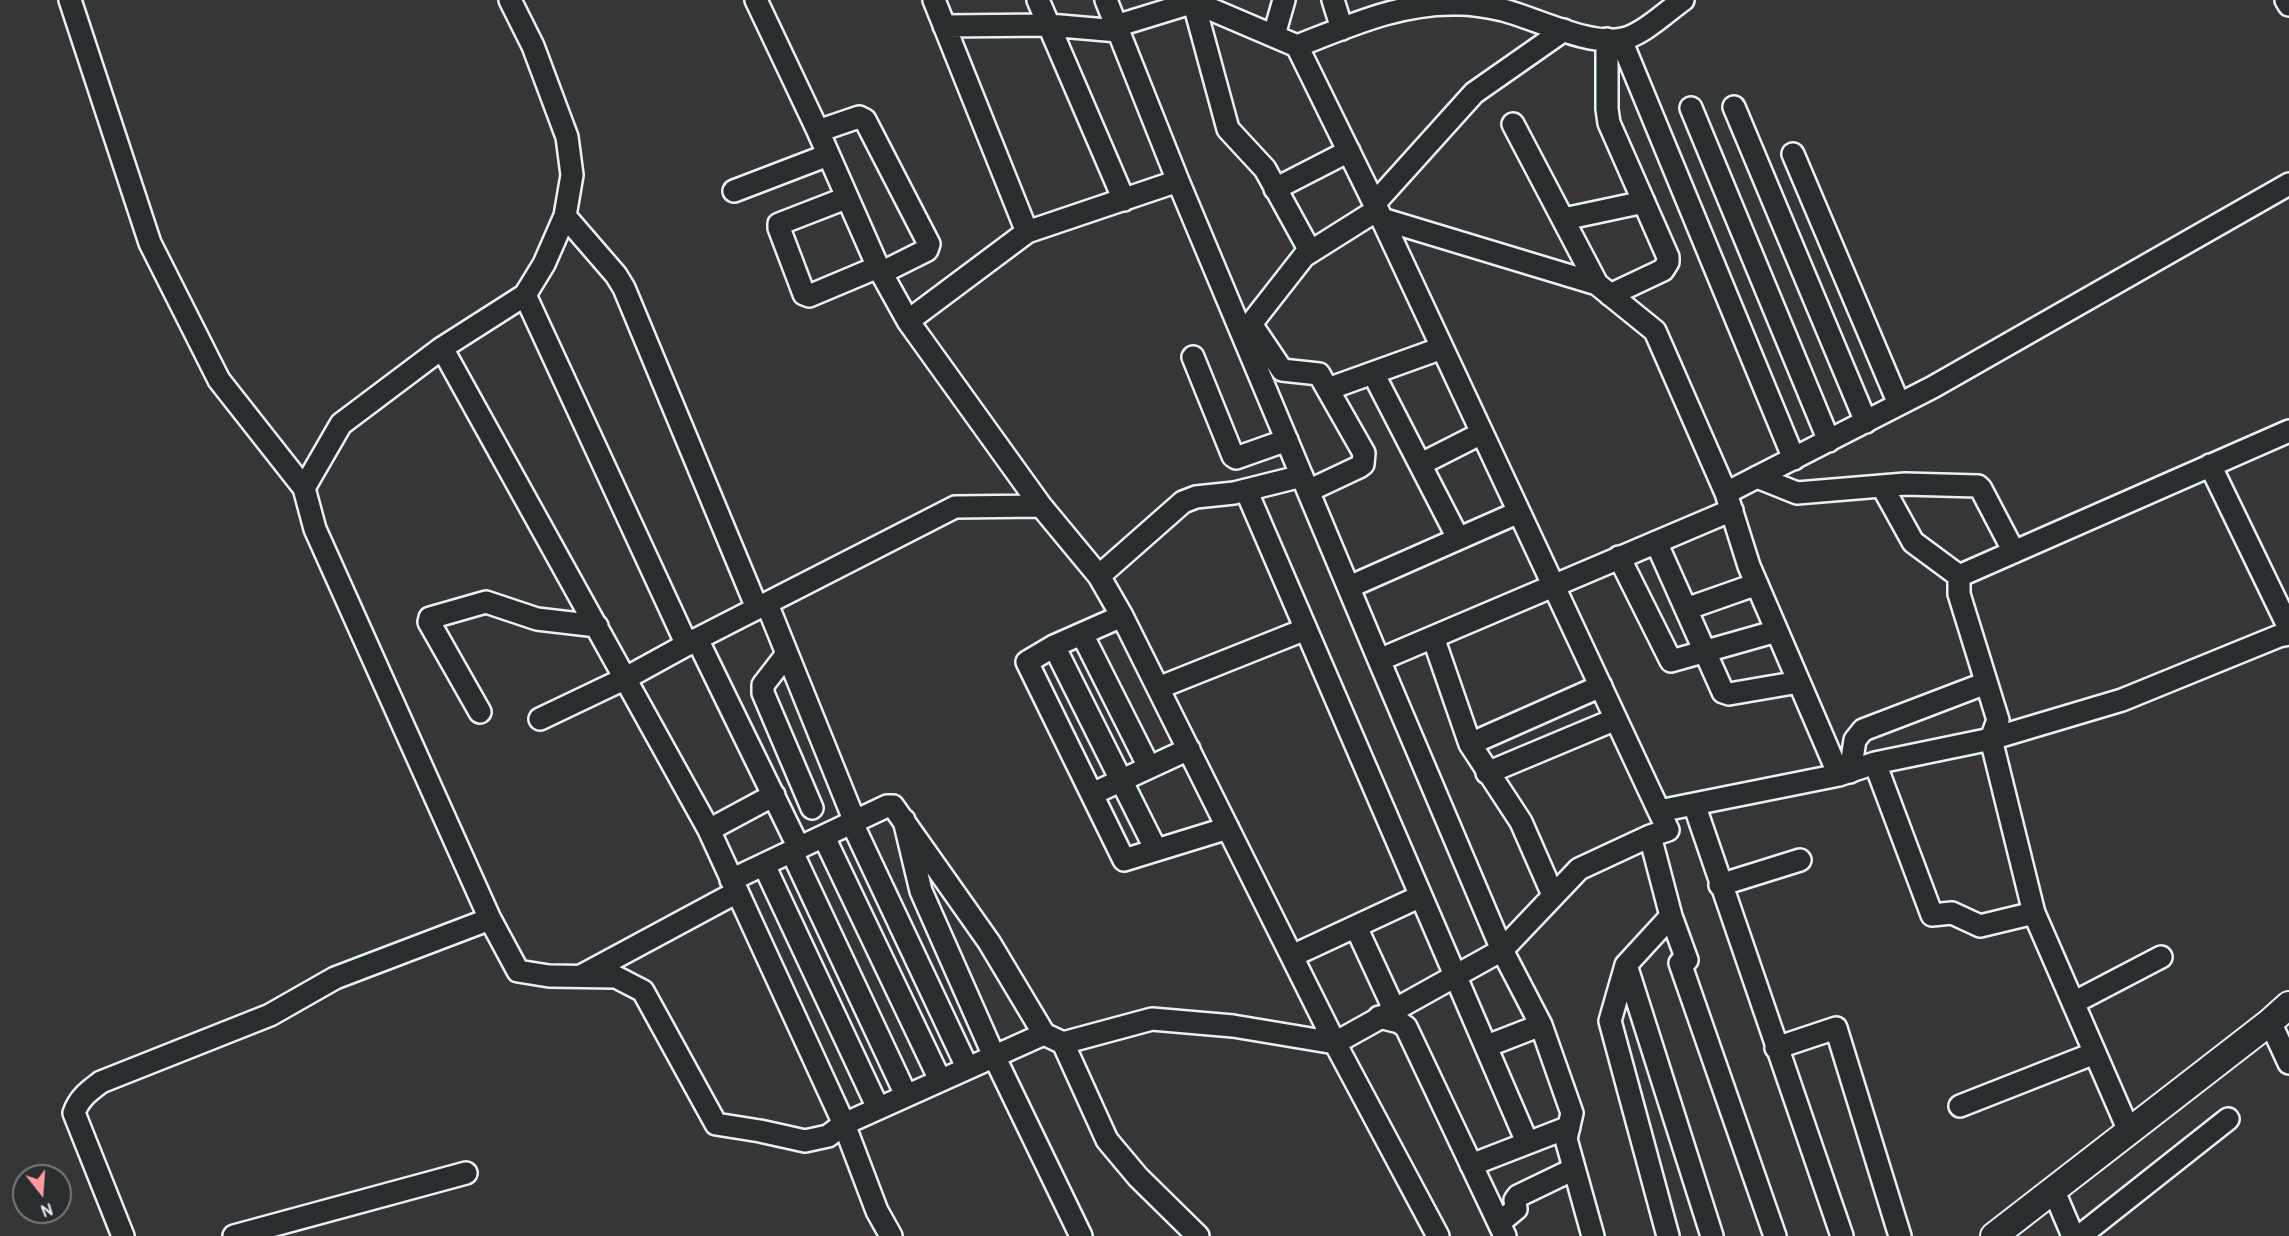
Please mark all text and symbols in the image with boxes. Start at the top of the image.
north arrow [12,1164,72,1224]
text: N [39,1198,55,1220]

